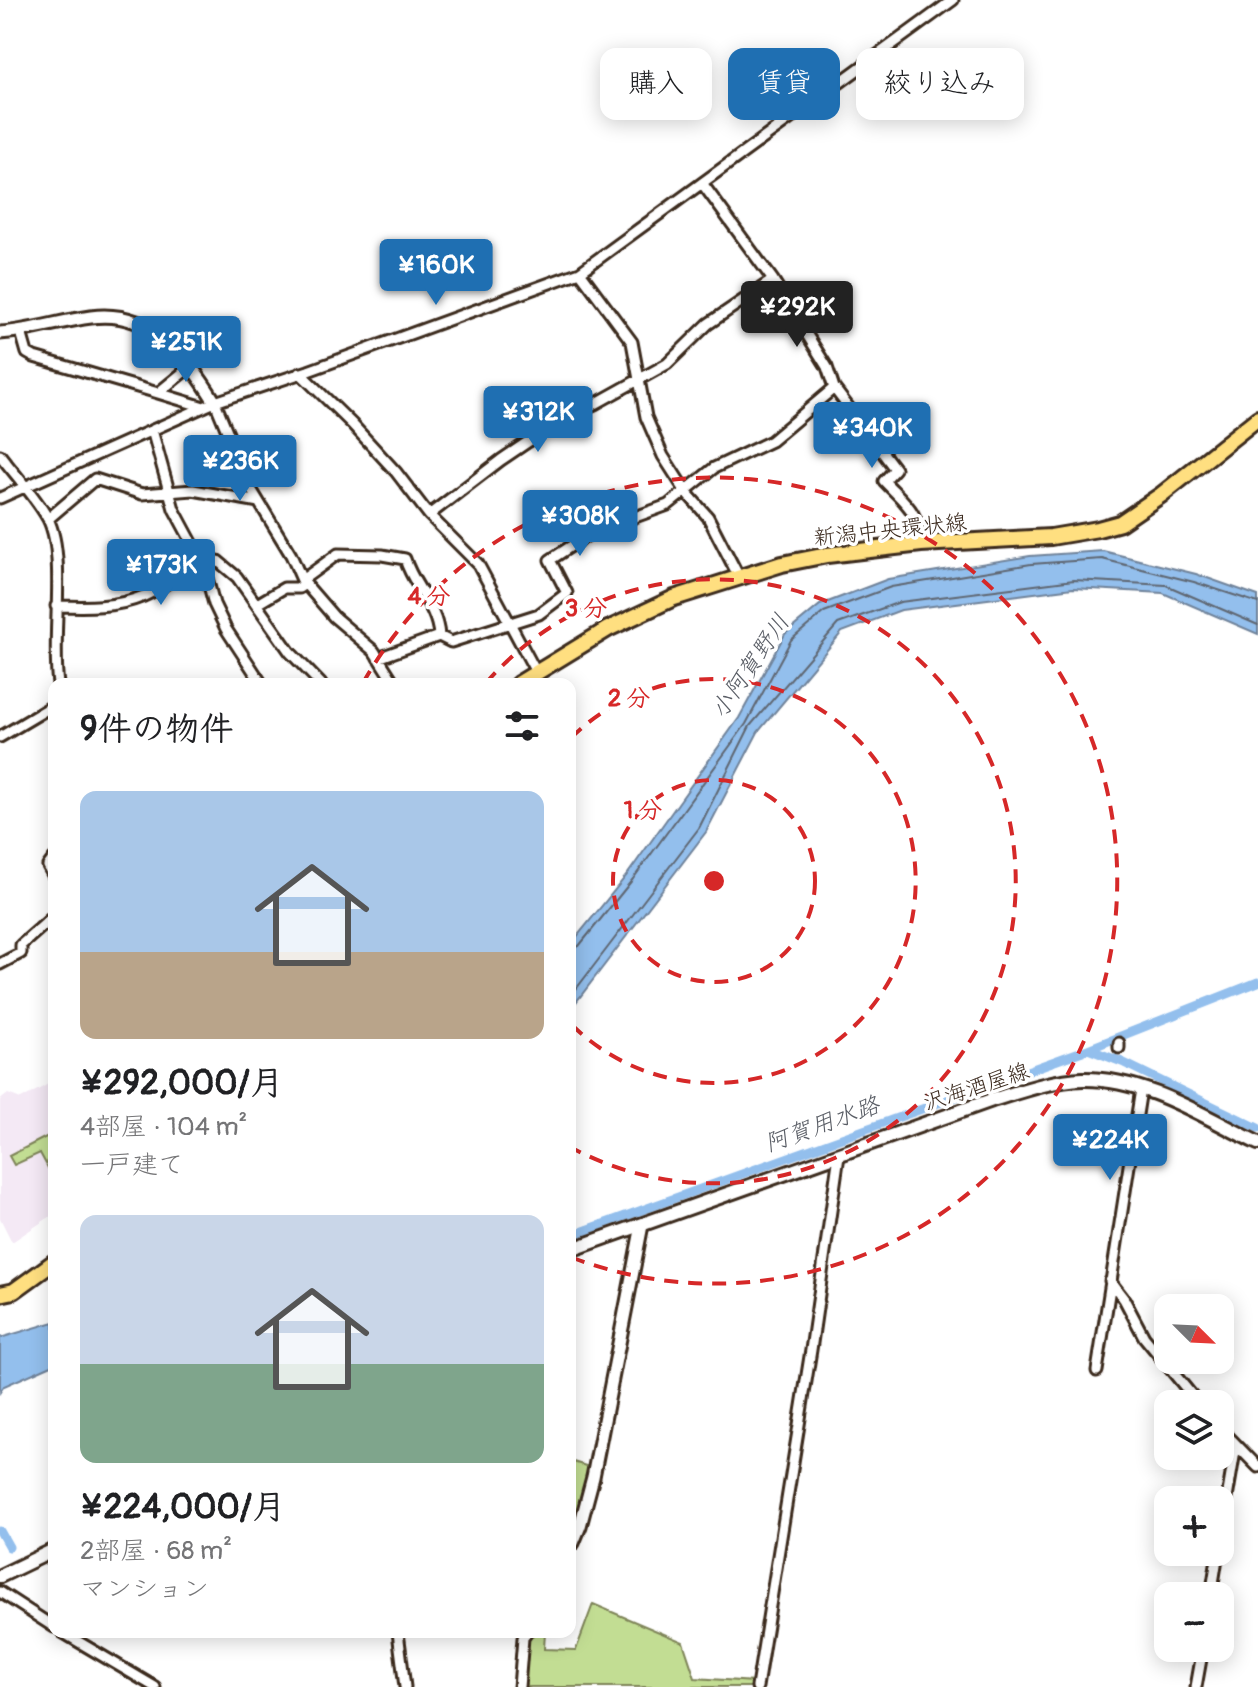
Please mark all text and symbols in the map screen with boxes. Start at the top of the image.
chip: 購入 [600,48,712,120]
chip: 賃貸 [728,48,840,120]
chip: 絞り込み [856,48,1024,120]
pin: ¥160K [380,239,492,307]
text: ¥160K [398,249,474,281]
pin: ¥292K [741,281,853,349]
text: ¥292K [759,291,835,323]
pin: ¥251K [130,316,242,384]
text: ¥251K [150,326,222,358]
pin: ¥312K [482,386,594,454]
text: ¥312K [502,396,574,428]
pin: ¥340K [816,402,928,470]
text: ¥340K [831,412,913,444]
pin: ¥236K [184,435,296,503]
text: ¥236K [201,445,279,477]
pin: ¥308K [524,490,636,558]
text: ¥308K [540,500,620,532]
street label: 新潟中央環状線 [812,508,968,552]
pin: ¥173K [105,539,217,607]
text: ¥173K [125,549,197,581]
text: 4 分 [407,582,451,611]
text: 3 分 [565,594,607,623]
water label: 小阿賀野川 [705,608,796,724]
text: 2 分 [608,684,650,713]
icon: filters [500,704,544,748]
text: 9件の物件 [80,708,234,751]
text: 1 分 [624,796,662,825]
icon: home [240,843,384,987]
centre of rings [700,867,728,895]
street label: 沢海酒屋線 [920,1057,1033,1117]
text: ¥292,000/月 [80,1062,284,1105]
water label: 阿賀用水路 [761,1090,885,1159]
text: 4部屋 · 104 m² [80,1111,247,1143]
pin: ¥224K [1054,1114,1166,1182]
text: ¥224K [1071,1124,1149,1156]
text: 一戸建て [80,1149,184,1181]
icon: home [240,1267,384,1411]
north arrow [1154,1294,1234,1374]
map controls [1154,1294,1234,1662]
button: layers [1154,1390,1234,1470]
text: ¥224,000/月 [80,1486,286,1529]
button: + [1154,1486,1234,1566]
text: 2部屋 · 68 m² [80,1535,232,1567]
text: マンション [80,1573,209,1605]
button: − [1154,1582,1234,1662]

